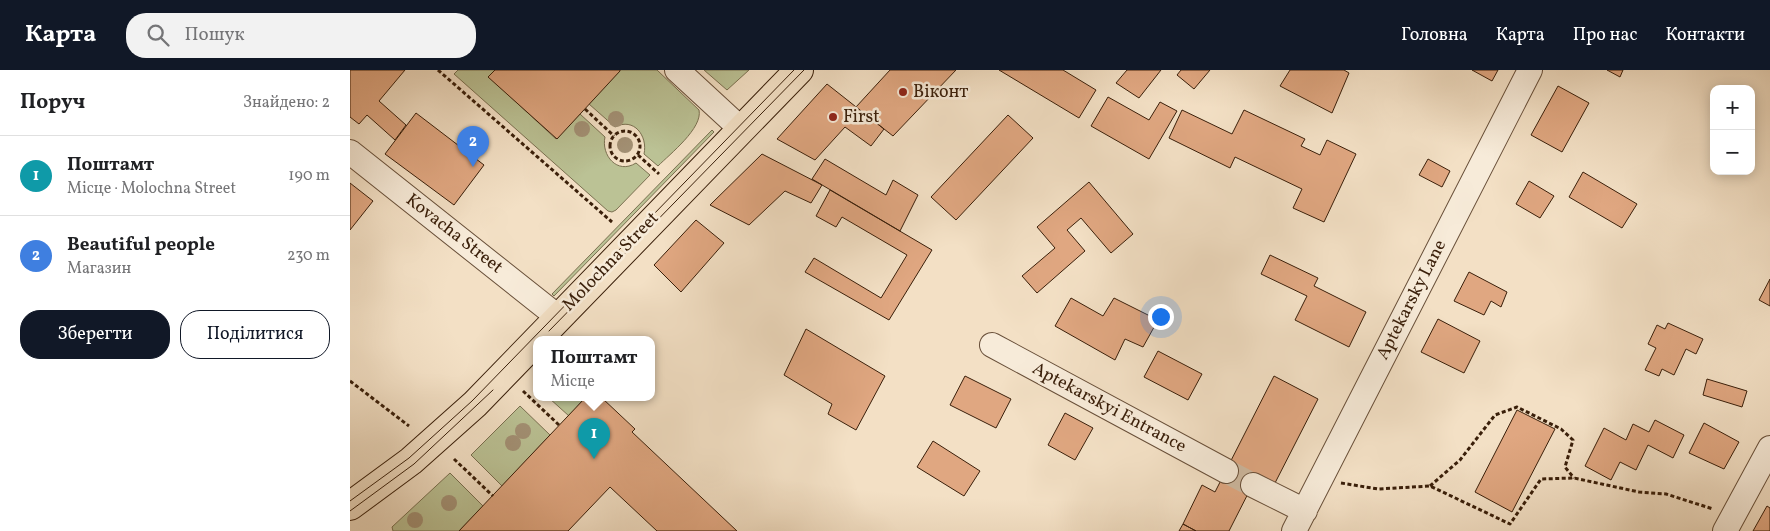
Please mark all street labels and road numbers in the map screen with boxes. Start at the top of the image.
street label: Kovacha Street [400,188,508,280]
street label: Molochna Street [557,207,665,317]
street label: Aptekarsky Lane [1371,236,1453,364]
street label: Aptekarskyi Entrance [1028,357,1190,459]

